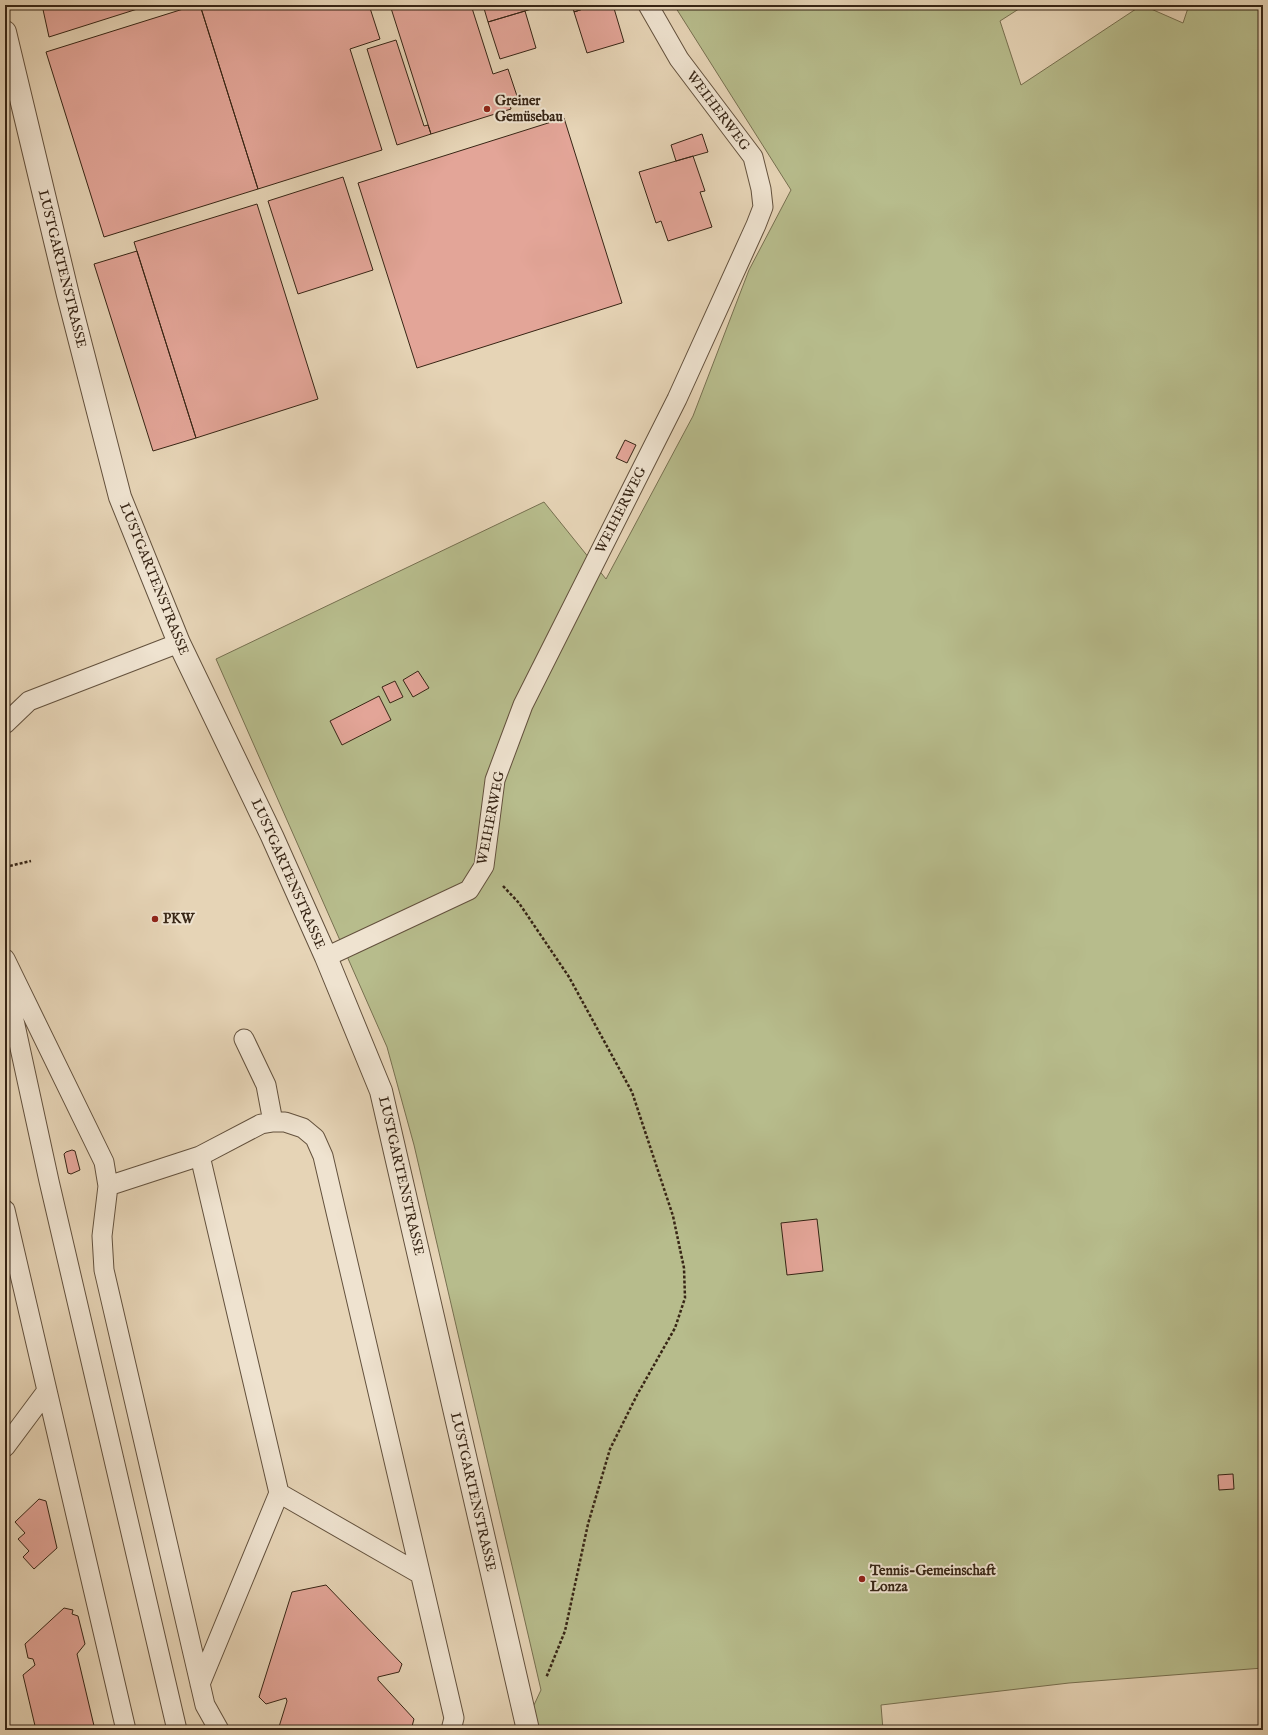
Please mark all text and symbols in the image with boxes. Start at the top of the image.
street label: WEIHERWEG [682,68,754,155]
place label: Greiner Gemüsebau [495,92,563,126]
marker: Greiner Gemüsebau [482,104,492,114]
street label: LUSTGARTENSTRASSE [34,188,91,351]
street label: WEIHERWEG [591,463,651,556]
street label: LUSTGARTENSTRASSE [115,500,193,658]
street label: WEIHERWEG [473,769,509,866]
street label: LUSTGARTENSTRASSE [247,796,329,952]
place label: PKW [163,910,196,928]
marker: PKW [150,914,160,924]
street label: LUSTGARTENSTRASSE [374,1095,428,1258]
street label: LUSTGARTENSTRASSE [446,1411,500,1574]
place label: Tennis-Gemeinschaft Lonza [869,1562,996,1596]
marker: Tennis-Gemeinschaft Lonza [857,1574,867,1584]

